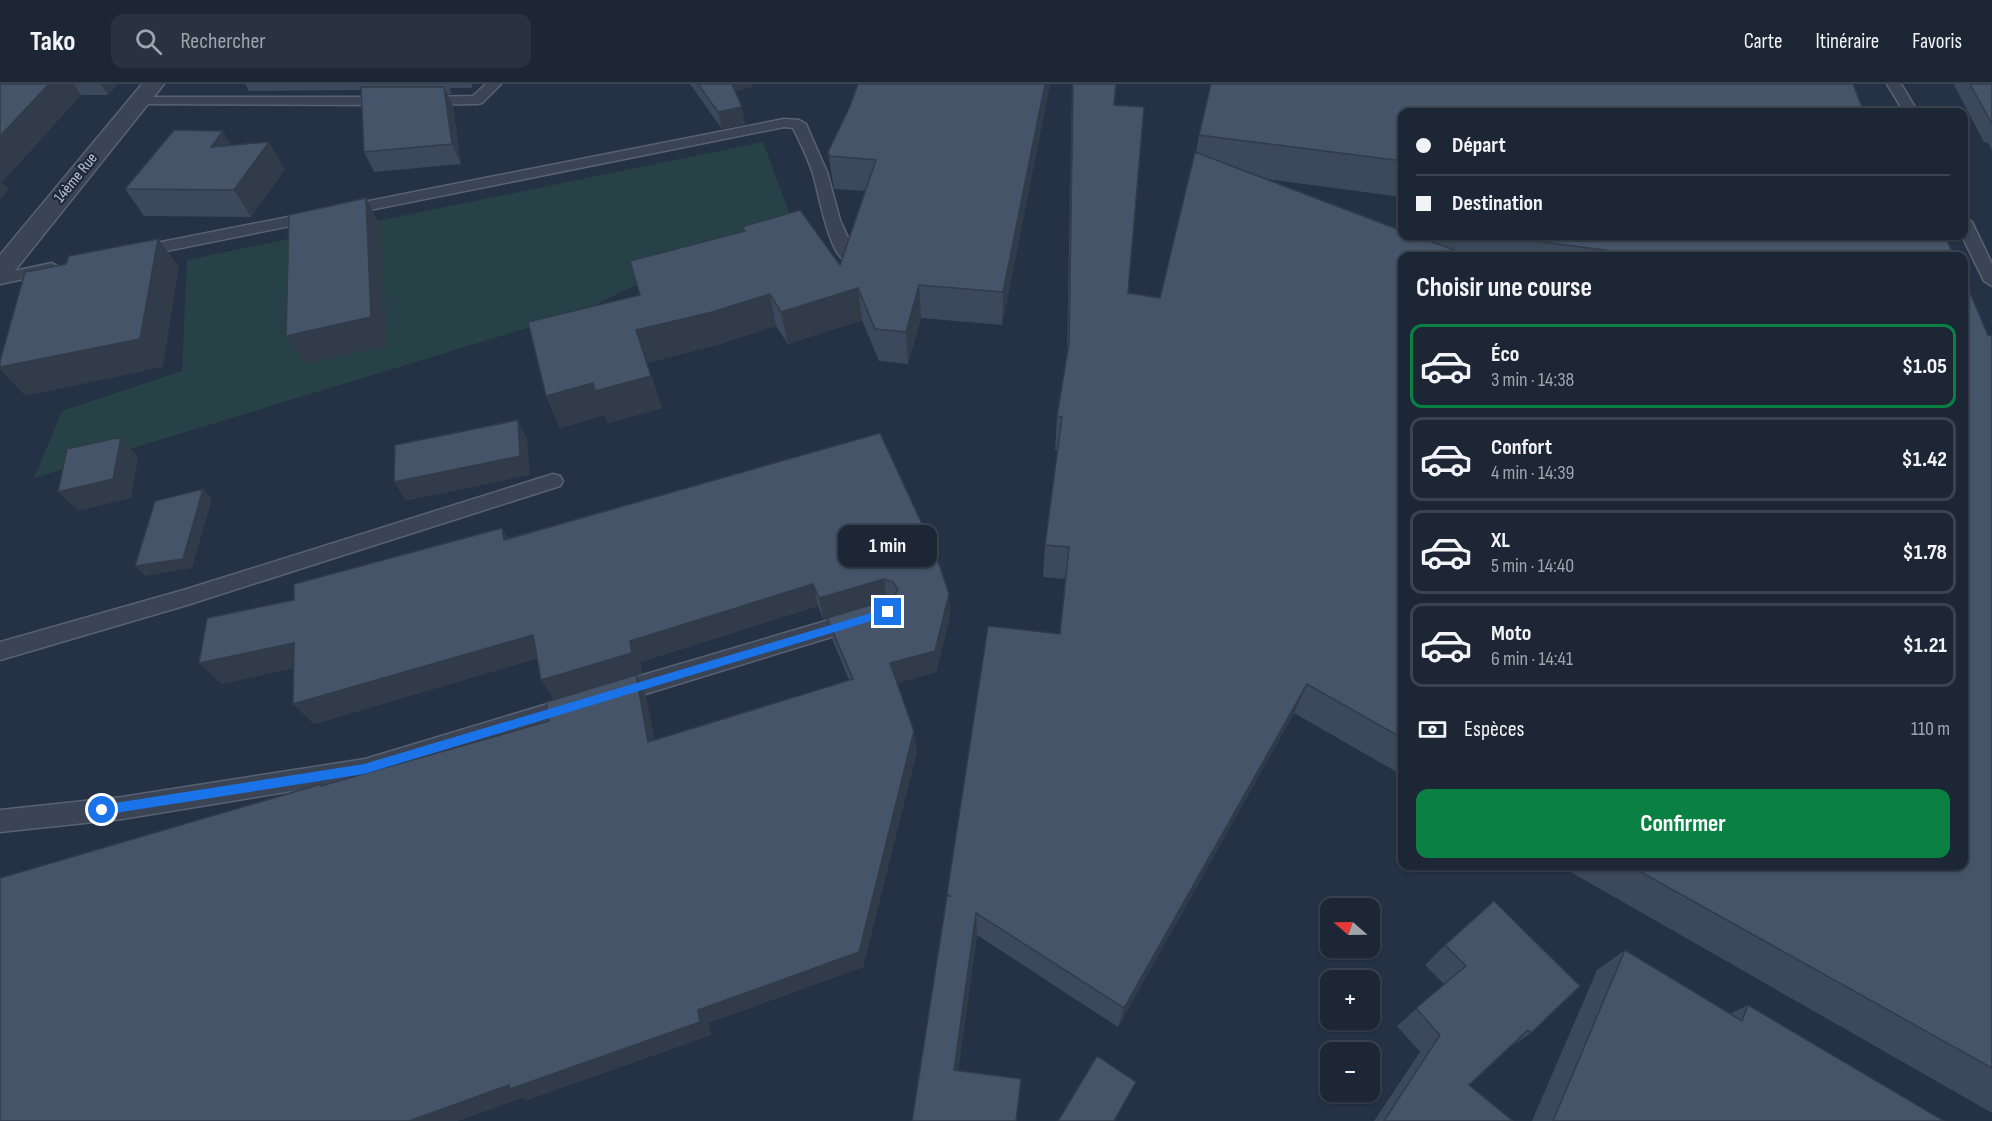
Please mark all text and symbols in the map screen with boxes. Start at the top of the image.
search box [111,14,531,68]
text: Tako [30,25,75,58]
icon: search [132,25,165,58]
text: Rechercher [180,28,266,55]
text: Carte [1744,29,1783,54]
text: Itinéraire [1816,29,1879,54]
text: Favoris [1912,29,1962,54]
text: Départ [1452,132,1506,159]
street label: 14ème Rue [50,149,102,207]
text: Destination [1452,190,1543,217]
text: Choisir une course [1416,272,1592,304]
icon: car [1419,339,1473,393]
text: Éco [1491,341,1519,368]
text: $1.05 [1902,353,1947,380]
text: 3 min · 14:38 [1491,368,1574,392]
icon: car [1419,432,1473,486]
text: Confort [1491,434,1552,461]
text: $1.42 [1902,446,1947,473]
text: 4 min · 14:39 [1491,461,1574,485]
callout: 1 min [838,525,938,567]
icon: car [1419,525,1473,579]
text: XL [1491,527,1510,554]
text: 1 min [869,534,906,558]
text: $1.78 [1903,539,1947,566]
text: 5 min · 14:40 [1491,554,1574,578]
route end [874,598,901,625]
icon: car [1419,618,1473,672]
text: Moto [1491,620,1531,647]
text: $1.21 [1903,632,1947,659]
text: 6 min · 14:41 [1491,647,1573,671]
icon: cash [1416,713,1449,746]
text: Espèces [1464,716,1524,743]
text: 110 m [1911,717,1950,741]
button: Confirmer [1416,789,1950,858]
route start [88,796,115,823]
north arrow [1320,898,1380,958]
map controls [1320,898,1380,1102]
button: + [1320,970,1380,1030]
button: − [1320,1042,1380,1102]

